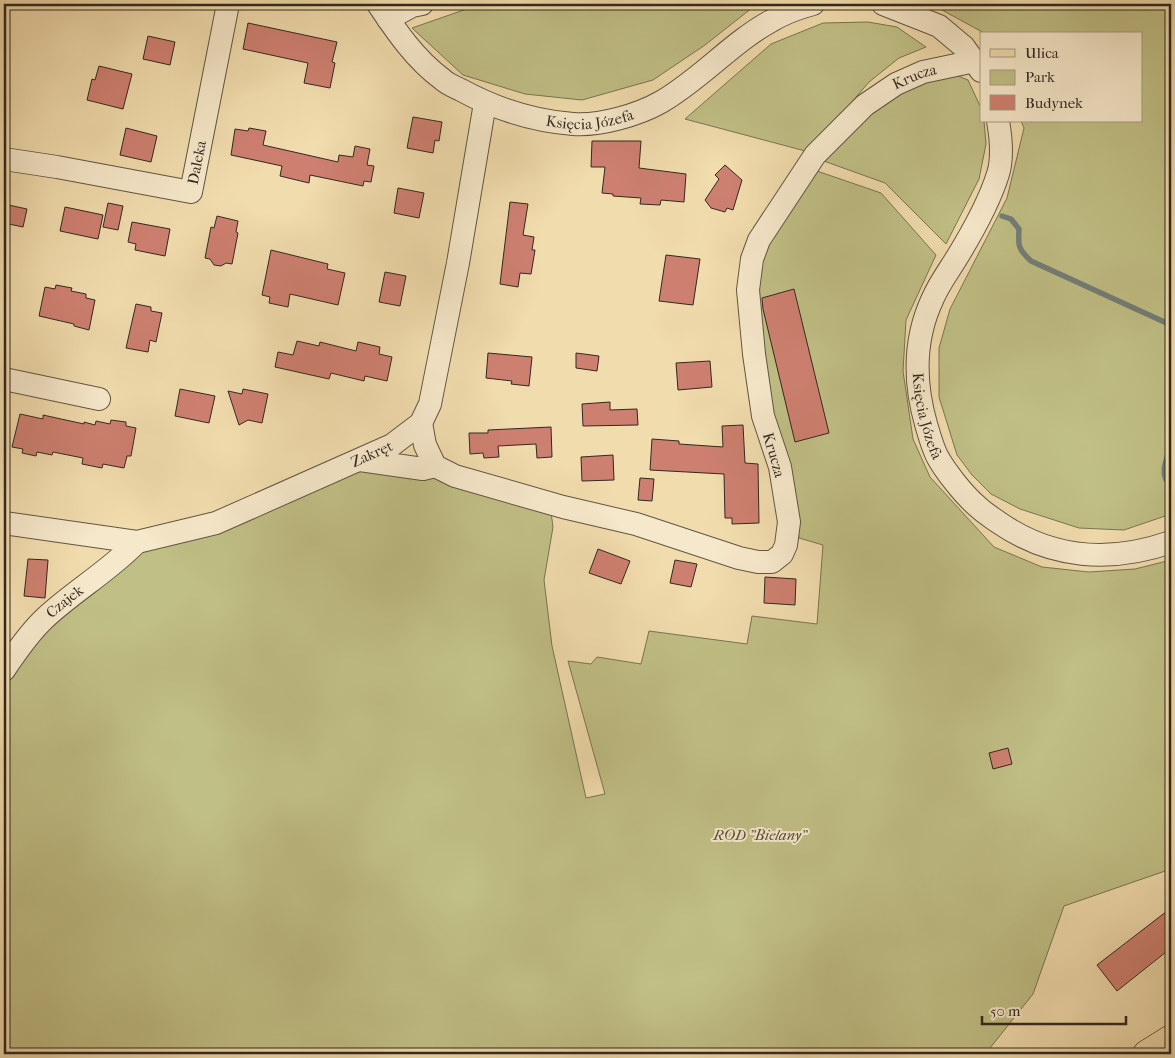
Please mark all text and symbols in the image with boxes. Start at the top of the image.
legend [980,32,1142,122]
text: Ulica [1025,44,1060,62]
street label: Krucza [890,60,939,93]
text: Park [1025,68,1055,86]
text: Budynek [1025,94,1083,112]
street label: Księcia Józefa [545,105,637,133]
street label: Daleka [184,138,210,186]
street label: Księcia Józefa [909,372,947,463]
street label: Krucza [759,430,789,481]
street label: Zakręt [348,437,396,471]
street label: Czajek [42,581,87,622]
park label: ROD "Bielany" [712,826,808,844]
scale bar [982,993,1126,1025]
text: 50 m [990,1002,1021,1020]

